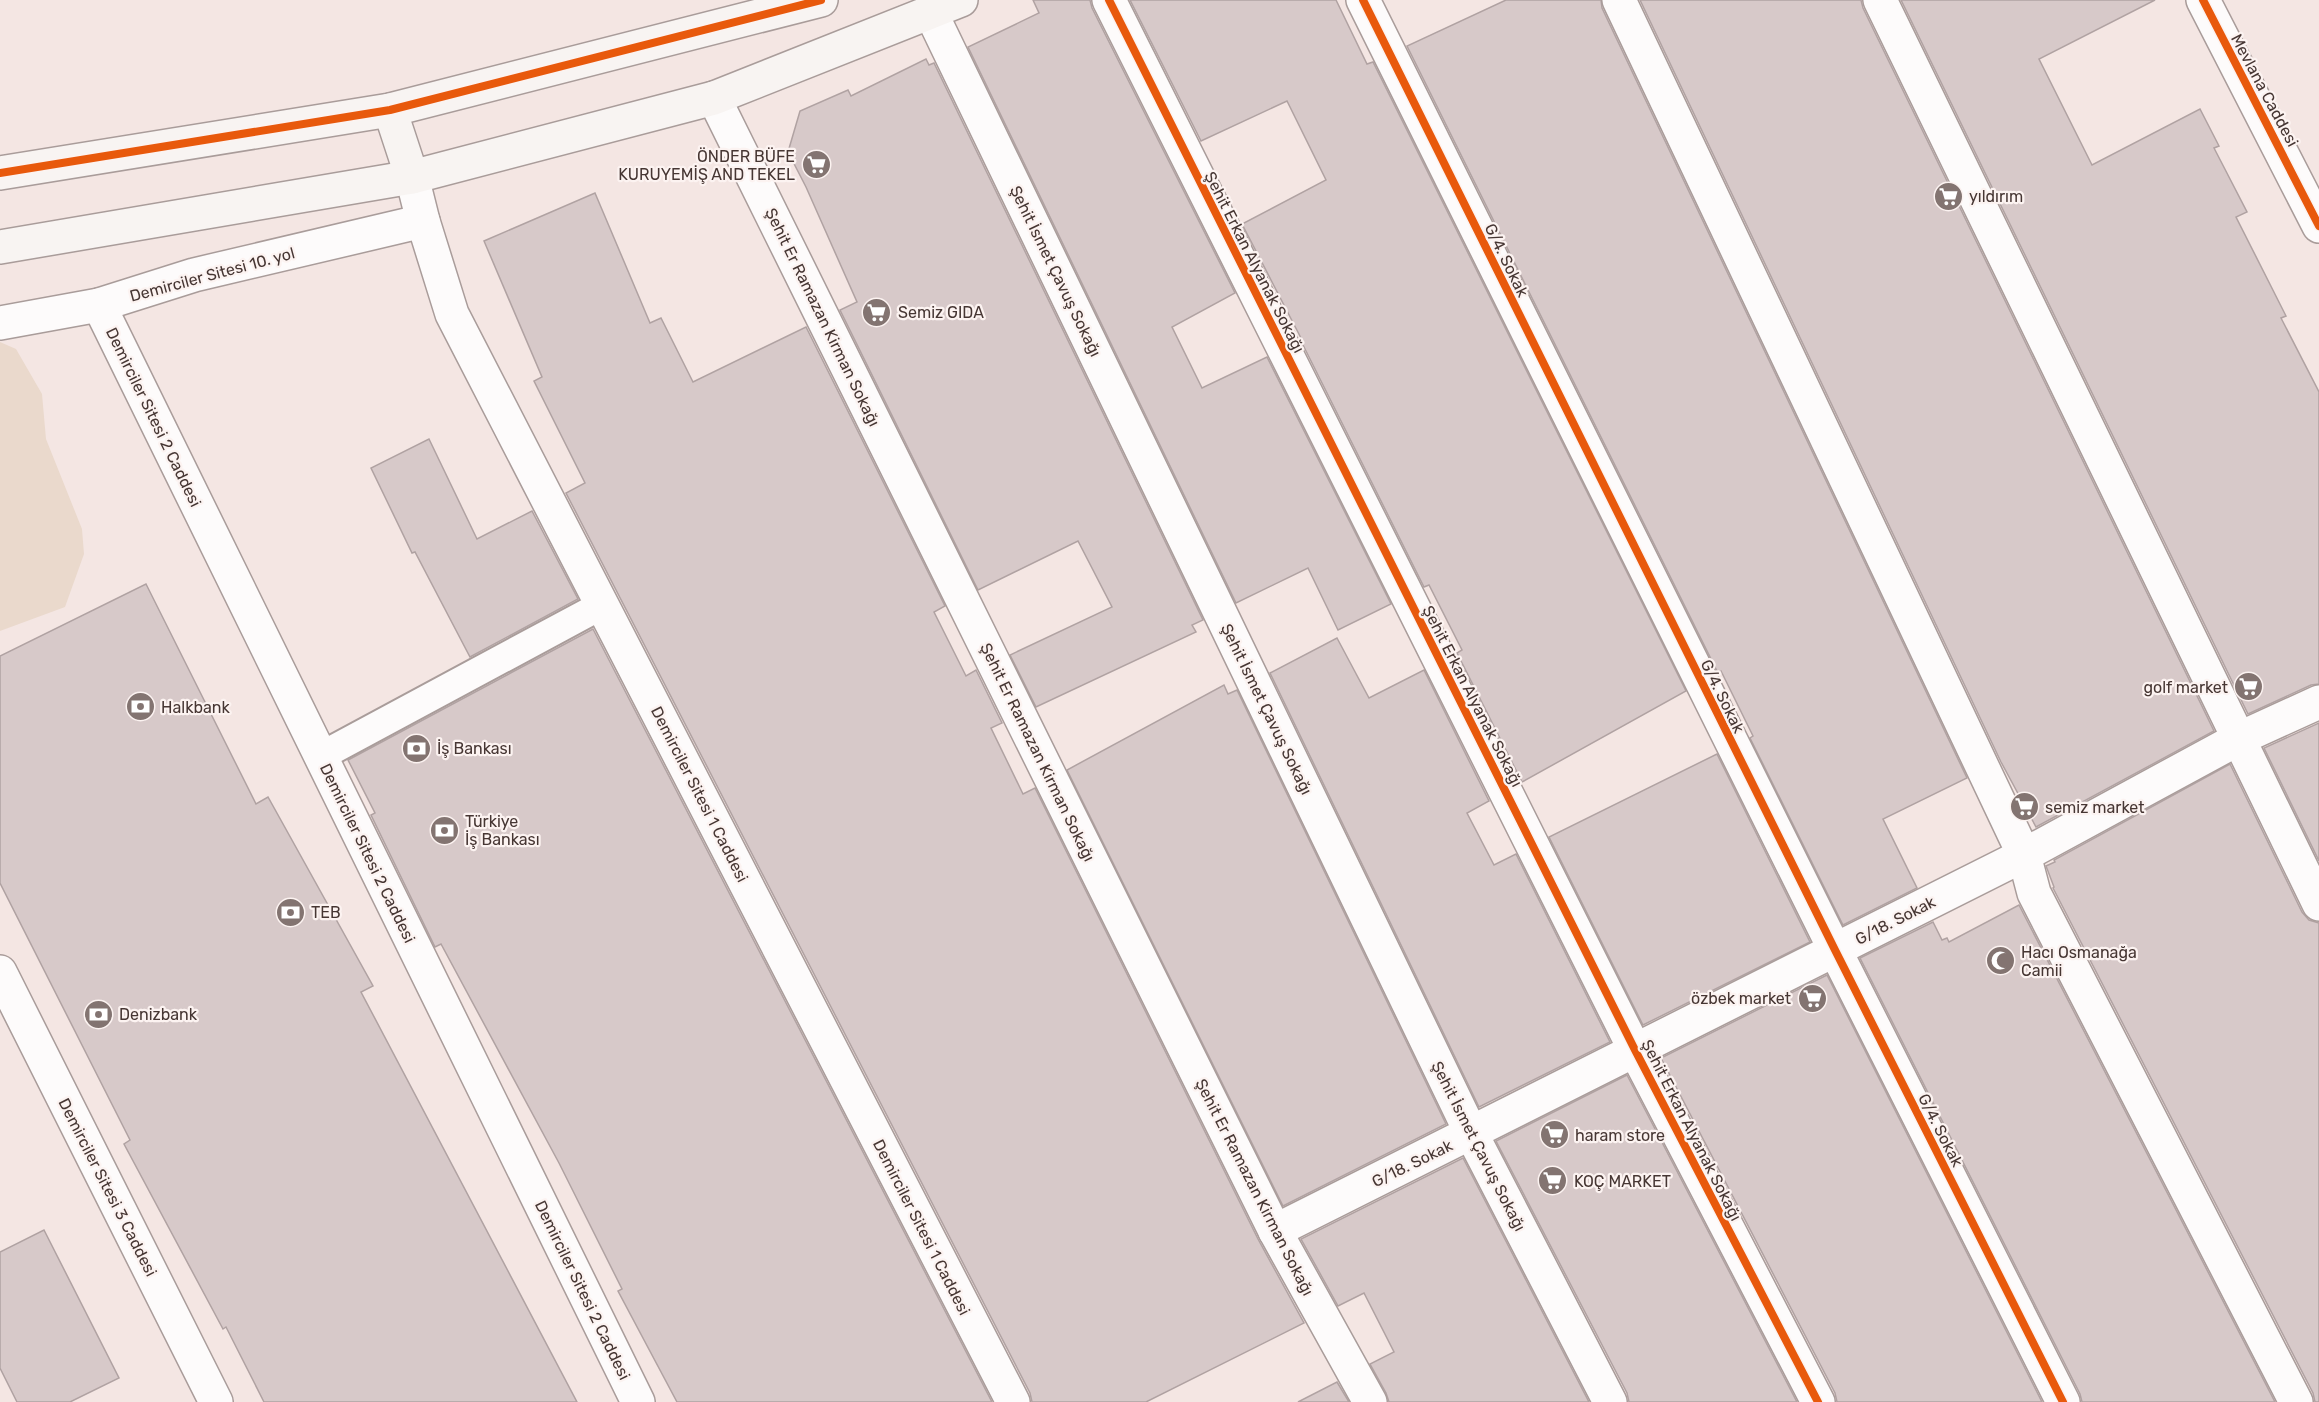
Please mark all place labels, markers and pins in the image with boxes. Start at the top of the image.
place label: ÖNDER BÜFE KURUYEMİŞ AND TEKEL [618,147,795,184]
supermarket icon: ÖNDER BÜFE KURUYEMİŞ AND TEKEL [800,149,832,181]
supermarket icon: yıldırım [1932,180,1964,212]
place label: yıldırım [1969,187,2023,206]
supermarket icon: Semiz GIDA [861,296,893,328]
place label: Semiz GIDA [898,303,984,322]
supermarket icon: golf market [2233,671,2265,703]
place label: golf market [2143,678,2228,697]
bank icon: Halkbank [124,691,156,723]
place label: Halkbank [161,698,230,717]
bank icon: İş Bankası [400,732,432,764]
place label: İş Bankası [437,739,512,758]
supermarket icon: semiz market [2008,791,2040,823]
place label: semiz market [2045,798,2144,817]
place label: Türkiye İş Bankası [465,812,540,849]
bank icon: Türkiye İş Bankası [428,814,460,846]
bank icon: TEB [274,896,306,928]
place label: TEB [311,903,341,922]
place label: Hacı Osmanağa Camii [2021,943,2137,980]
mosque icon: Hacı Osmanağa Camii [1984,945,2016,977]
supermarket icon: özbek market [1796,982,1828,1014]
place label: özbek market [1691,989,1791,1008]
bank icon: Denizbank [82,998,114,1030]
place label: Denizbank [119,1005,198,1024]
supermarket icon: haram store [1538,1119,1570,1151]
place label: haram store [1575,1126,1665,1145]
supermarket icon: KOÇ MARKET [1537,1165,1569,1197]
place label: KOÇ MARKET [1574,1172,1671,1191]

